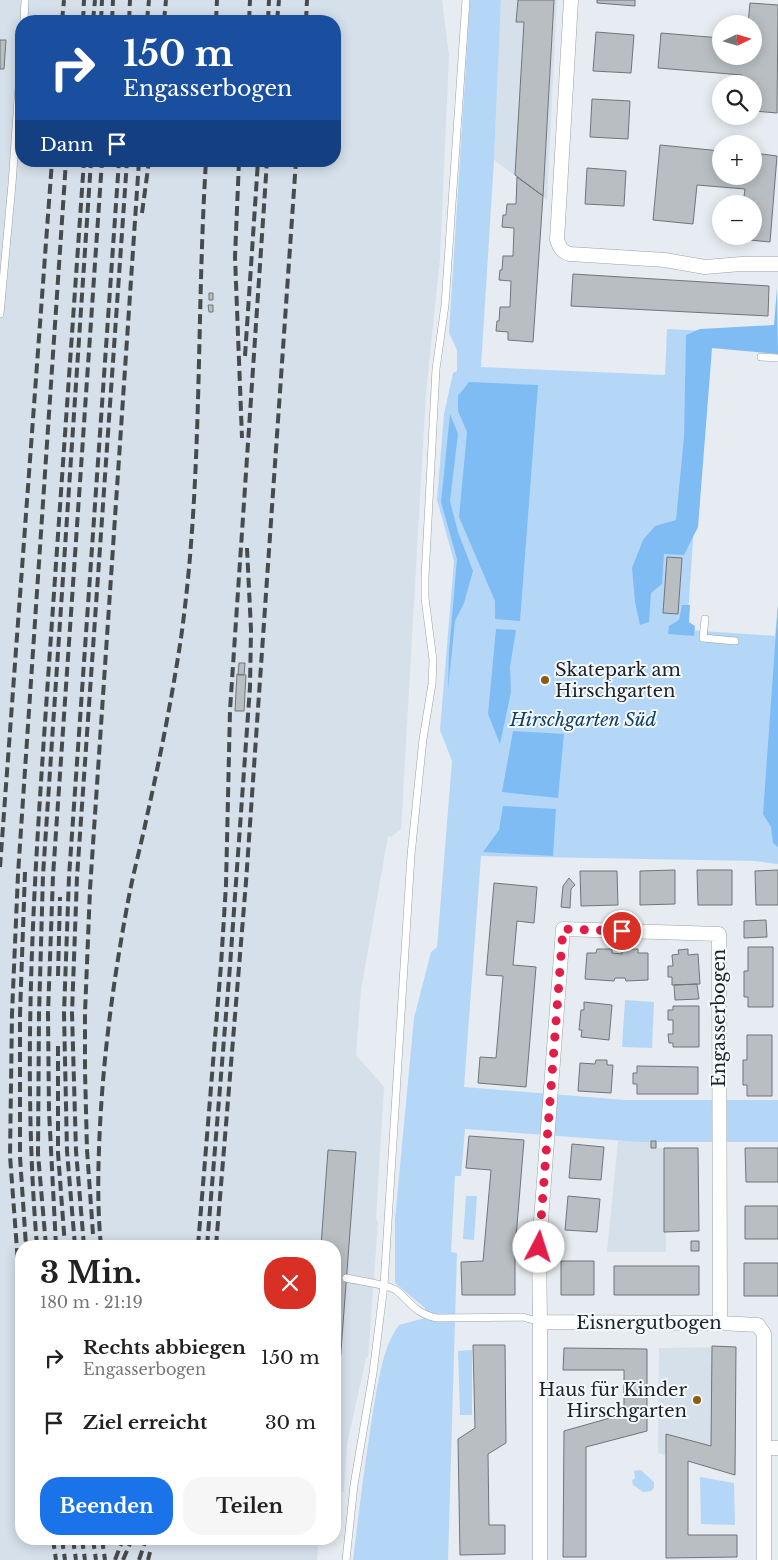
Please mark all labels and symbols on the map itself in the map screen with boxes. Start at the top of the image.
north arrow [712,15,762,65]
place label: Skatepark am Hirschgarten [555,659,681,702]
marker: Skatepark am Hirschgarten [539,674,551,686]
park label: Hirschgarten Süd [509,709,656,731]
pin [601,910,643,952]
street label: Engasserbogen [708,949,730,1087]
position arrow [512,1220,564,1272]
street label: Eisnergutbogen [576,1312,722,1334]
place label: Haus für Kinder Hirschgarten [539,1379,687,1422]
marker: Haus für Kinder Hirschgarten [691,1394,703,1406]

